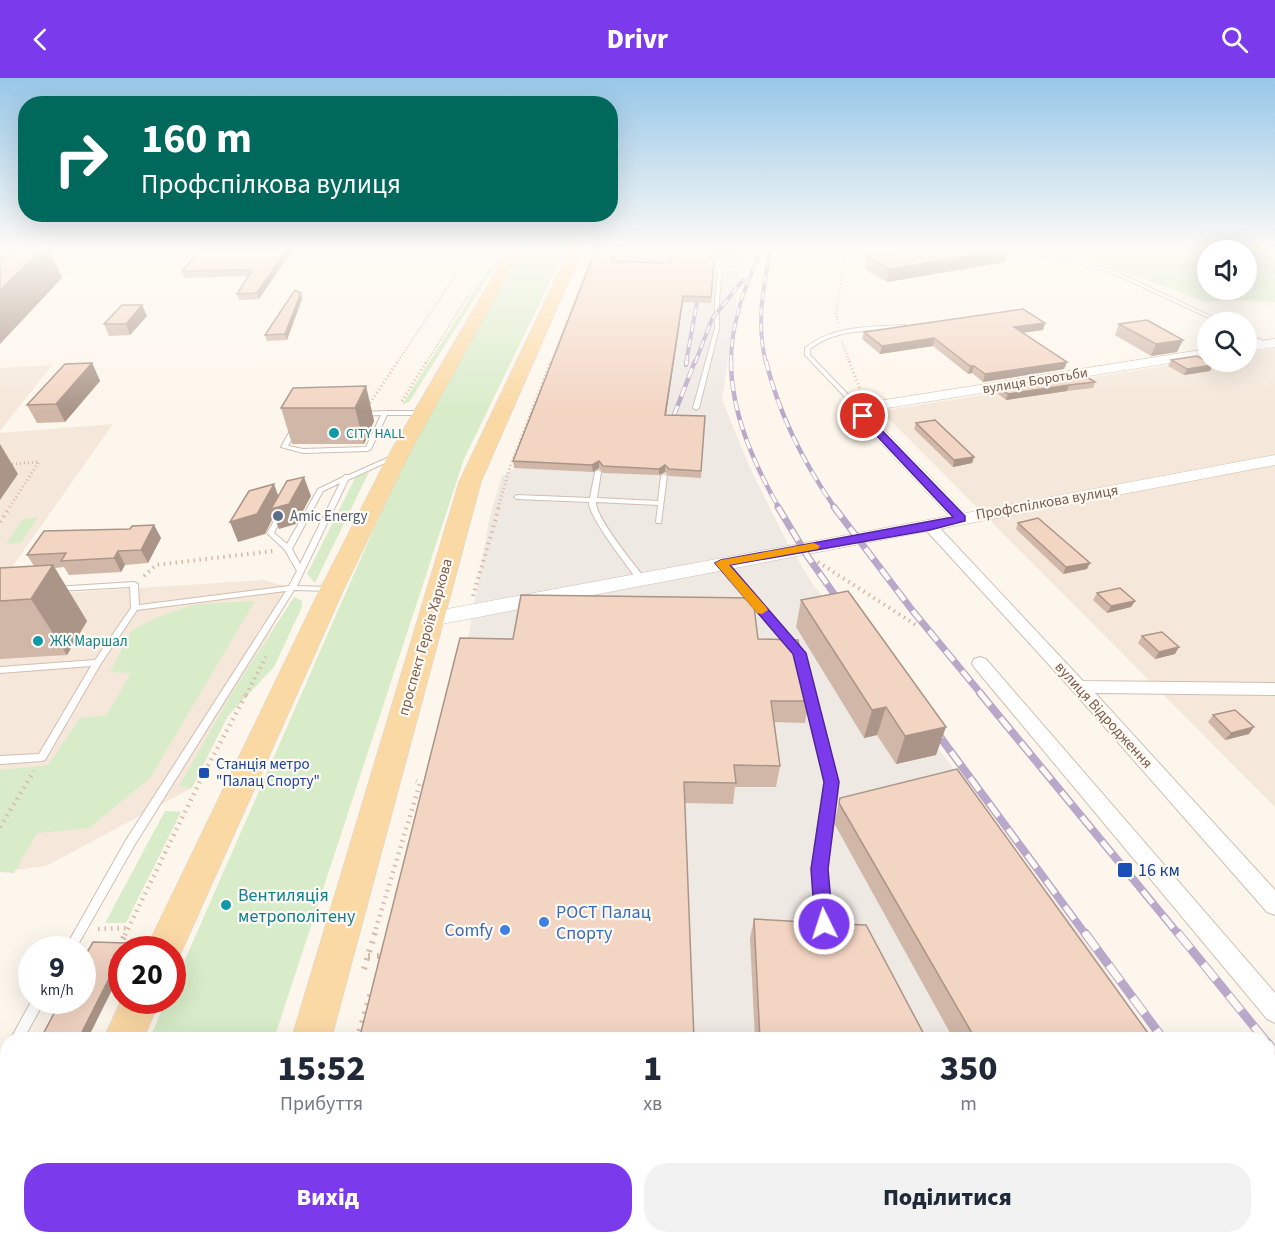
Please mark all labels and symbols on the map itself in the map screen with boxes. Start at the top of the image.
street label: вулиця Боротьби [981,363,1089,399]
pin [837,390,888,441]
place label: CITY HALL [346,424,405,444]
marker: CITY HALL [327,426,341,440]
street label: Профспілкова вулиця [974,480,1120,525]
place label: Amic Energy [290,506,368,527]
marker: Amic Energy [271,509,285,523]
street label: проспект Героїв Харкова [393,556,458,718]
place label: ЖК Маршал [50,631,128,652]
marker: ЖК Маршал [31,634,45,648]
street label: вулиця Відродження [1050,657,1157,773]
place label: Станція метро "Палац Спорту" [216,754,320,792]
marker: Станція метро "Палац Спорту" [197,766,211,780]
place label: 16 км [1138,858,1180,883]
marker: 16 км [1116,861,1134,879]
place label: Вентиляція метрополітену [238,883,356,929]
position arrow [792,892,856,956]
marker: Вентиляція метрополітену [219,898,233,912]
place label: РОСТ Палац Спорту [556,900,651,946]
marker: РОСТ Палац Спорту [537,915,551,929]
place label: Comfy [444,918,494,943]
marker: Comfy [498,923,512,937]
speed limit sign: 20 [108,936,186,1014]

